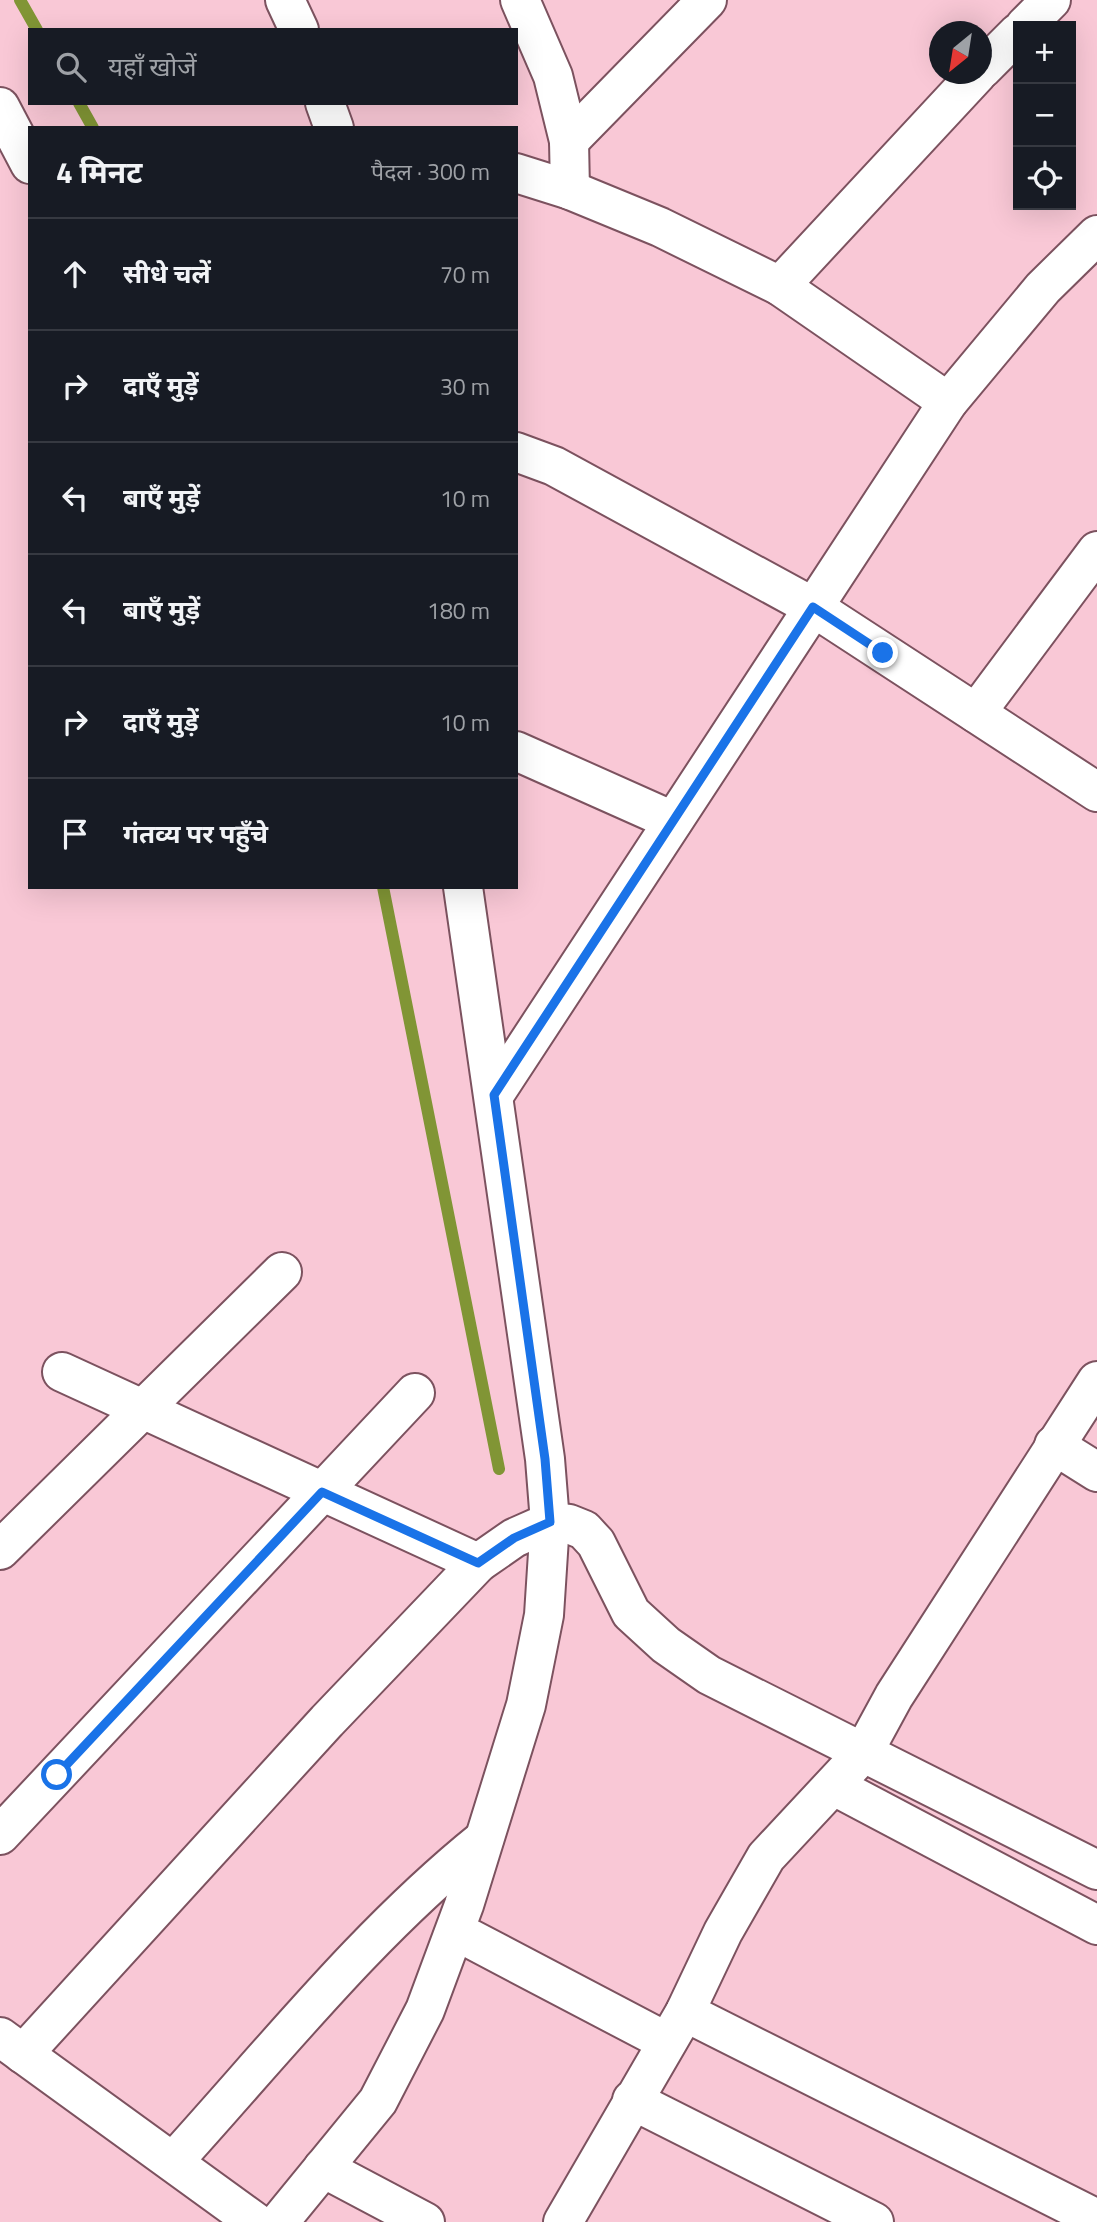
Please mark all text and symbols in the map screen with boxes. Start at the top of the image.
north arrow [929,21,992,84]
map controls [1013,21,1076,210]
button: + [1013,21,1076,84]
search box [28,28,518,105]
text: यहाँ खोजें [108,47,197,86]
icon: search [52,48,90,86]
button: − [1013,84,1076,147]
button: locate [1013,147,1076,210]
text: 4 मिनट [56,149,142,195]
text: पैदल · 300 m [371,154,490,189]
text: सीधे चलें [123,254,211,293]
icon: ahead [56,255,94,293]
text: 70 m [440,257,490,292]
text: दाएँ मुड़ें [123,366,199,405]
icon: right [56,367,94,405]
text: 30 m [440,369,490,404]
text: बाएँ मुड़ें [123,478,200,517]
icon: left [56,479,94,517]
text: 10 m [440,481,490,516]
text: बाएँ मुड़ें [123,590,200,629]
icon: left [56,591,94,629]
text: 180 m [427,593,490,628]
route end [867,637,898,668]
text: दाएँ मुड़ें [123,702,199,741]
icon: right [56,703,94,741]
text: 10 m [440,705,490,740]
text: गंतव्य पर पहुँचे [123,814,268,853]
icon: arrive [56,815,94,853]
route start [41,1759,72,1790]

